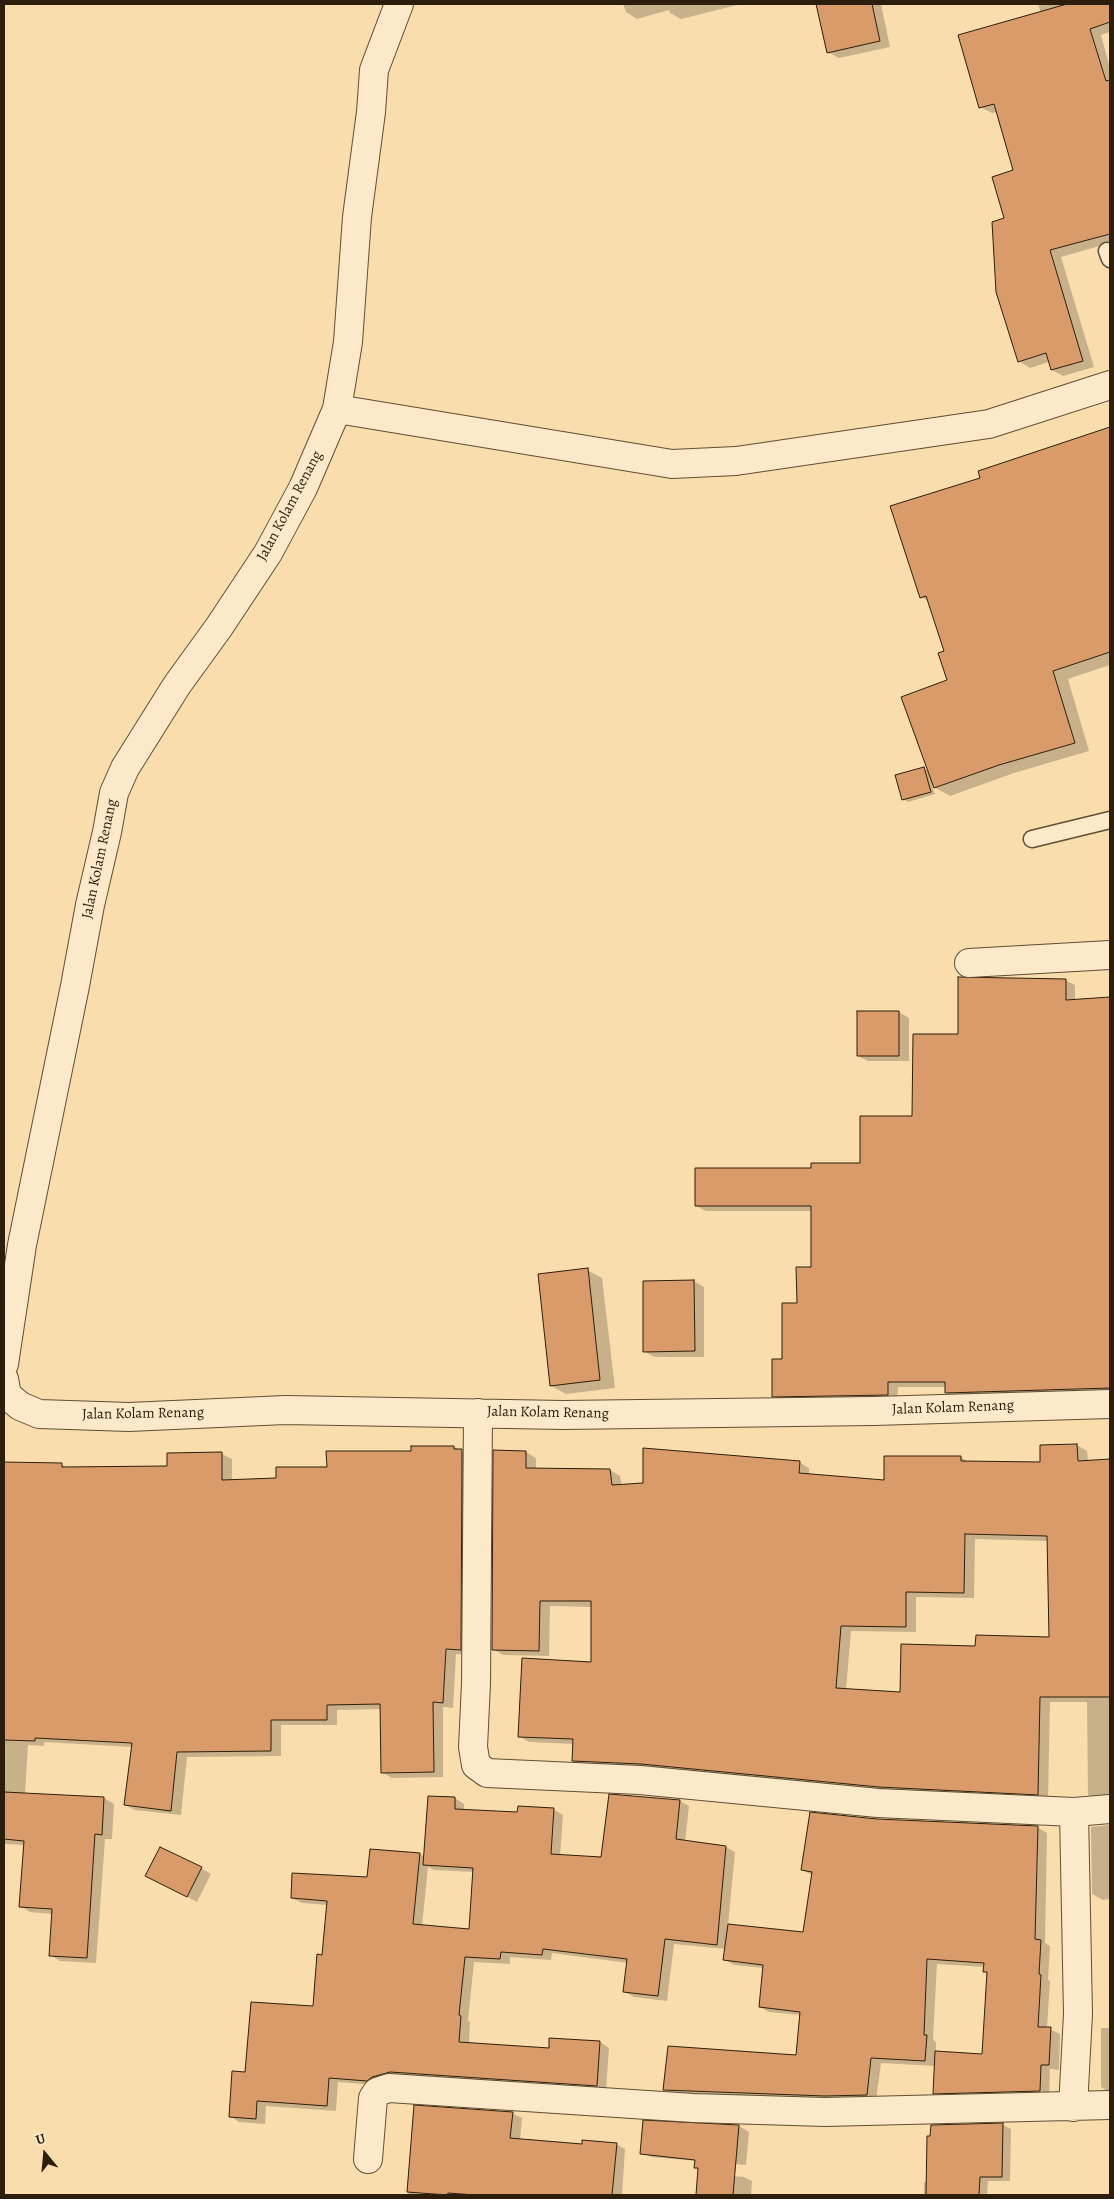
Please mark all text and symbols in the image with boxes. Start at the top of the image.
street label: Jalan Kolam Renang [253,448,327,564]
street label: Jalan Kolam Renang [78,797,122,921]
street label: Jalan Kolam Renang [892,1397,1014,1419]
street label: Jalan Kolam Renang [487,1403,609,1423]
street label: Jalan Kolam Renang [82,1404,204,1424]
north arrow [20,2129,70,2179]
text: U [33,2129,48,2150]

